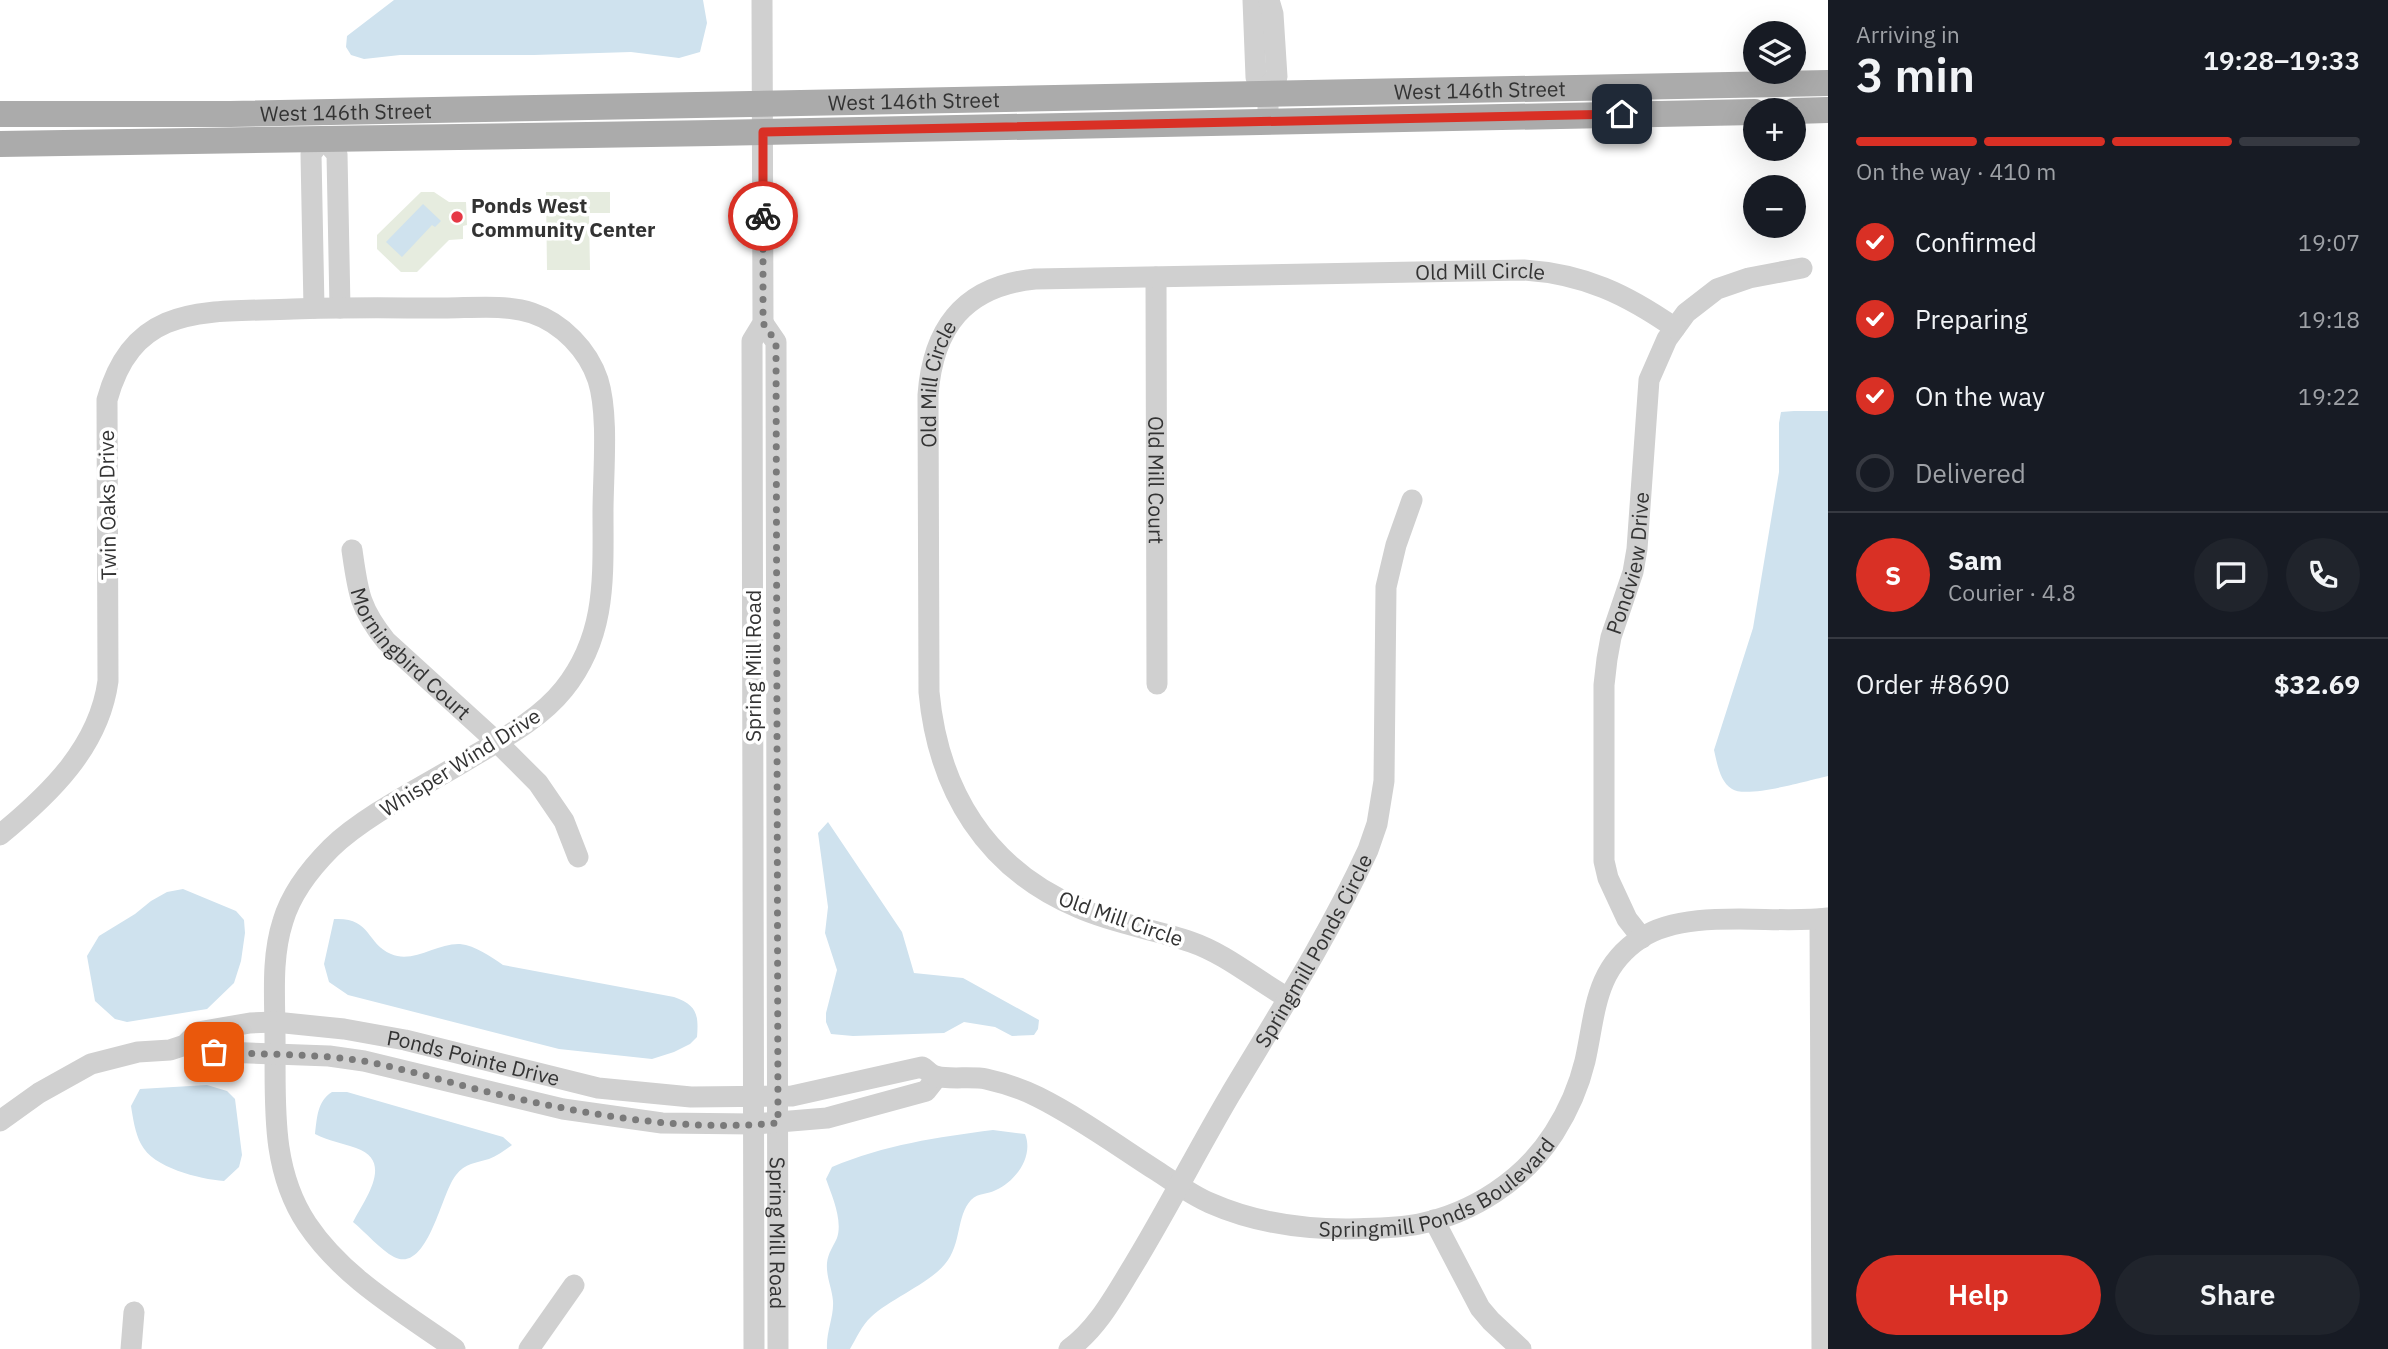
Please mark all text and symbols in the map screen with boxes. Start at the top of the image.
text: Arriving in [1856,19,1960,49]
map controls [1743,21,1806,238]
button: layers [1743,21,1806,84]
text: 19:28–19:33 [2203,43,2360,77]
text: 3 min [1856,45,1975,105]
street label: West 146th Street [1393,74,1566,105]
pin [1592,84,1652,144]
street label: West 146th Street [828,85,1000,116]
icon: home [1603,95,1641,133]
street label: West 146th Street [260,96,432,127]
button: + [1743,98,1806,161]
text: On the way · 410 m [1856,156,2056,186]
button: − [1743,175,1806,238]
courier [728,181,798,251]
place label: Ponds West Community Center [471,191,656,243]
icon: bike [744,197,782,235]
marker: Ponds West Community Center [449,209,465,225]
icon: check [1856,223,1894,261]
text: Confirmed [1915,225,2037,259]
text: 19:07 [2298,227,2360,257]
street label: Old Mill Circle [1415,256,1547,286]
icon: check [1856,300,1894,338]
text: Preparing [1915,302,2028,336]
text: 19:18 [2298,304,2360,334]
street label: Old Mill Circle [914,315,963,448]
icon: check [1856,377,1894,415]
text: On the way [1915,379,2045,413]
text: 19:22 [2298,381,2360,411]
street label: Old Mill Court [1142,416,1171,544]
street label: Twin Oaks Drive [92,430,122,580]
text: Delivered [1915,456,2026,490]
street label: Pondview Drive [1599,491,1655,638]
button: chat [2194,538,2268,612]
button: phone [2286,538,2360,612]
text: Sam [1948,543,2002,577]
text: S [1885,558,1901,592]
text: Courier · 4.8 [1948,577,2076,607]
street label: Morningbird Court [345,584,477,726]
street label: Spring Mill Road [739,590,767,742]
text: Order #8690 [1856,667,2010,701]
text: $32.69 [2274,667,2360,701]
street label: Whisper Wind Drive [374,701,546,823]
street label: Springmill Ponds Circle [1248,849,1378,1053]
street label: Old Mill Circle [1055,884,1187,952]
pin [184,1022,244,1082]
street label: Ponds Pointe Drive [385,1023,563,1092]
icon: bag [195,1033,233,1071]
street label: Springmill Ponds Boulevard [1318,1132,1561,1243]
street label: Spring Mill Road [764,1157,792,1309]
button: Help [1856,1255,2101,1335]
button: Share [2115,1255,2360,1335]

